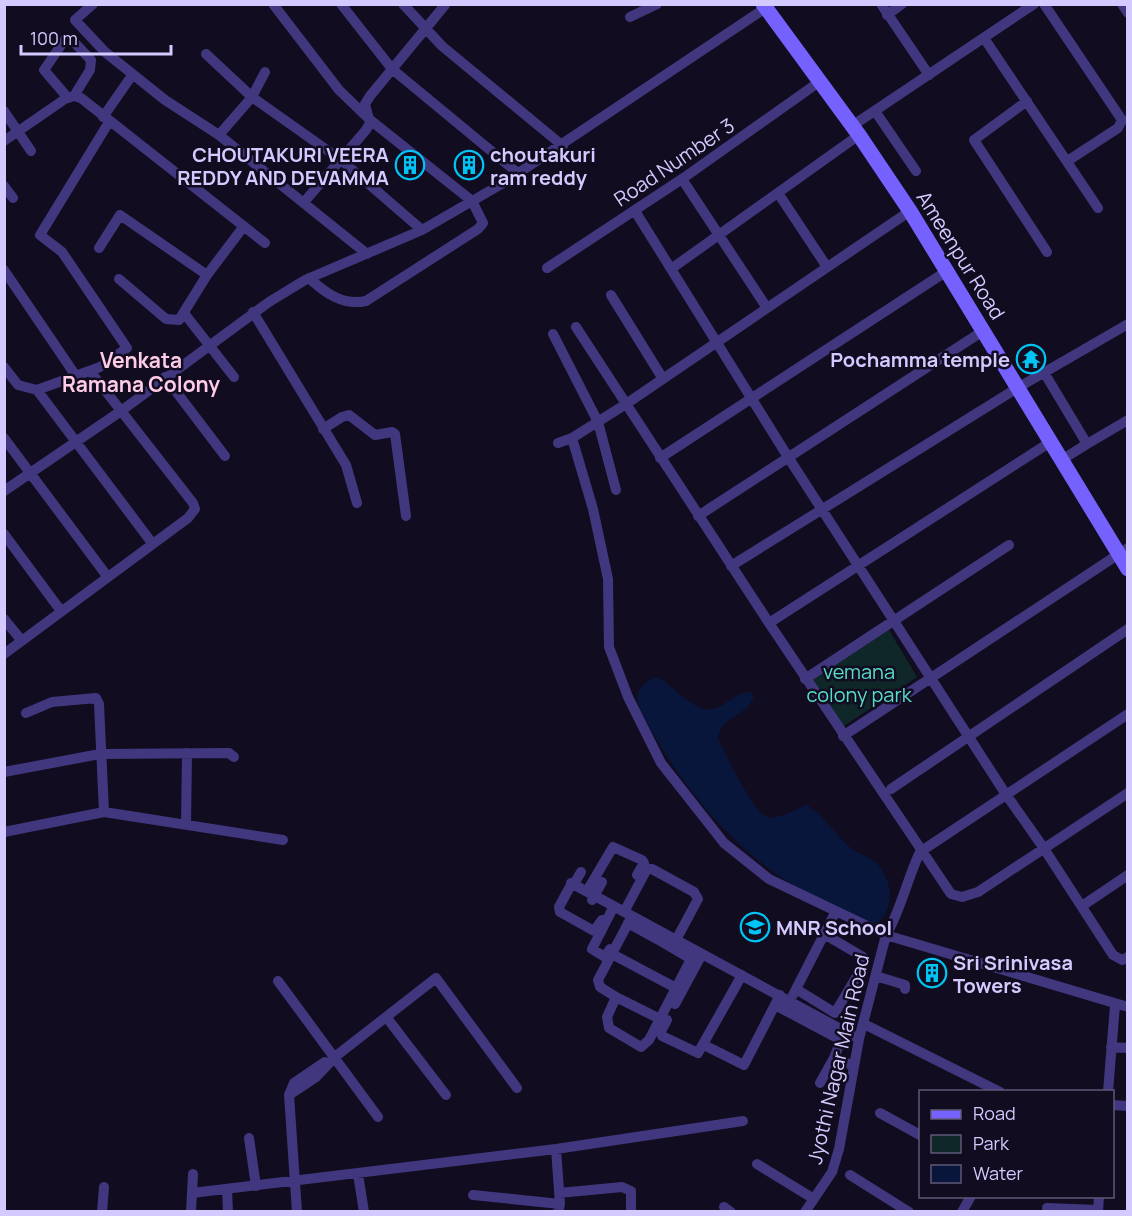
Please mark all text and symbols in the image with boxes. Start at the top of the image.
scale bar [21,18,171,56]
text: 100 m [30,26,78,50]
street label: Road Number 3 [609,112,739,212]
place label: CHOUTAKURI VEERA REDDY AND DEVAMMA [177,141,390,191]
place label: choutakuri ram reddy [490,141,596,191]
building icon: CHOUTAKURI VEERA REDDY AND DEVAMMA [394,149,426,181]
building icon: choutakuri ram reddy [453,149,485,181]
street label: Ameenpur Road [911,186,1011,324]
temple icon: Pochamma temple [1015,343,1047,375]
district label: Venkata Ramana Colony [62,346,220,398]
place label: Pochamma temple [830,346,1010,373]
park label: vemana colony park [806,658,913,708]
school or university icon: MNR School [739,911,771,943]
place label: MNR School [776,914,892,941]
place label: Sri Srinivasa Towers [953,949,1073,999]
street label: Jyothi Nagar Main Road [801,951,875,1167]
building icon: Sri Srinivasa Towers [916,957,948,989]
legend [919,1090,1114,1198]
text: Road [973,1101,1016,1125]
text: Park [973,1131,1010,1155]
text: Water [973,1161,1023,1185]

